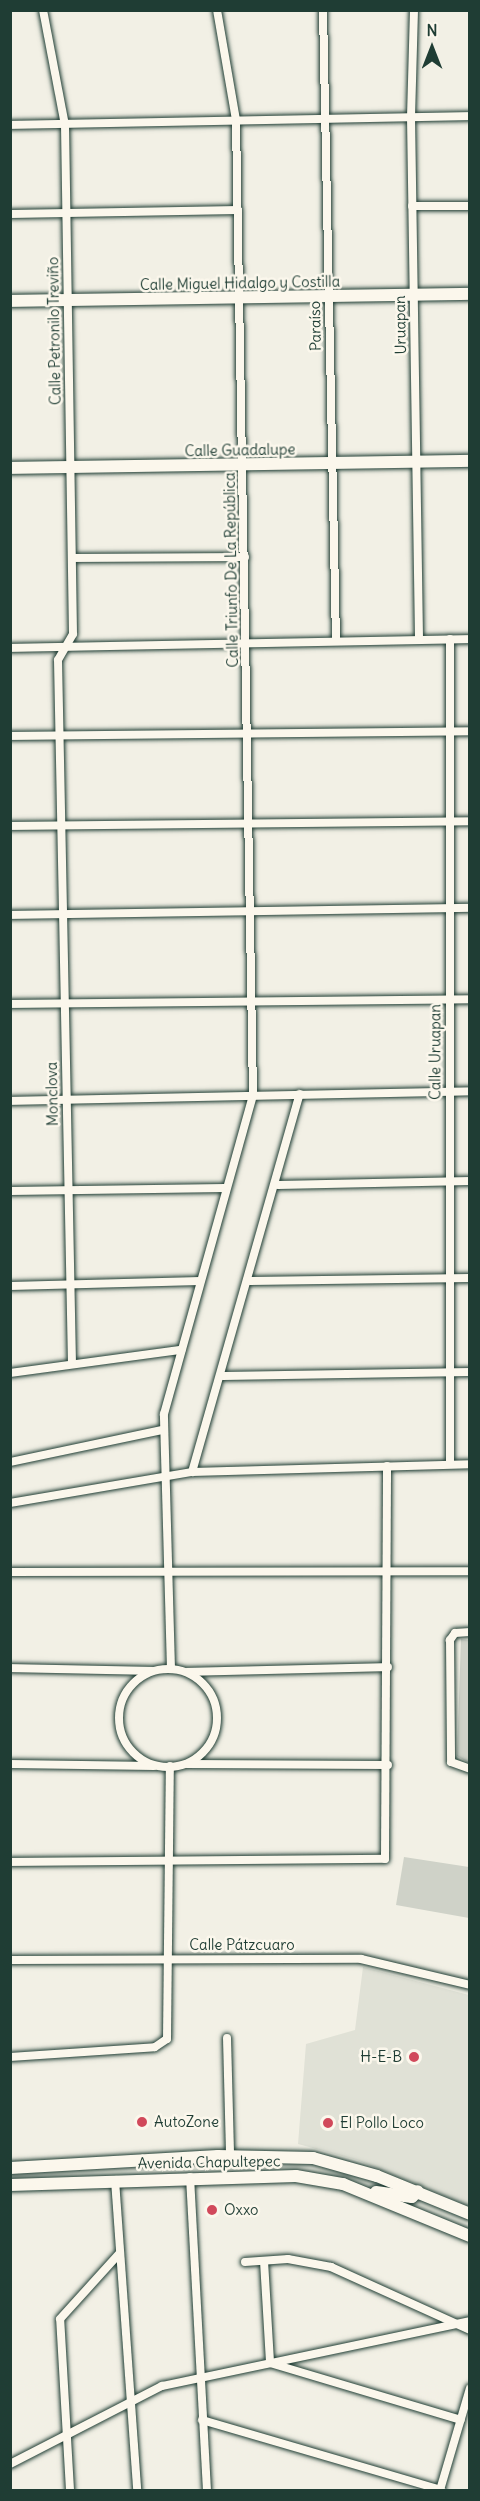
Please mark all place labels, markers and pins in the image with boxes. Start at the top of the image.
place label: H-E-B [360,2048,402,2066]
marker: H-E-B [407,2050,421,2064]
place label: AutoZone [154,2113,219,2131]
place label: El Pollo Loco [340,2114,424,2132]
marker: AutoZone [135,2115,149,2129]
marker: El Pollo Loco [321,2116,335,2130]
place label: Oxxo [224,2201,259,2219]
marker: Oxxo [205,2203,219,2217]

